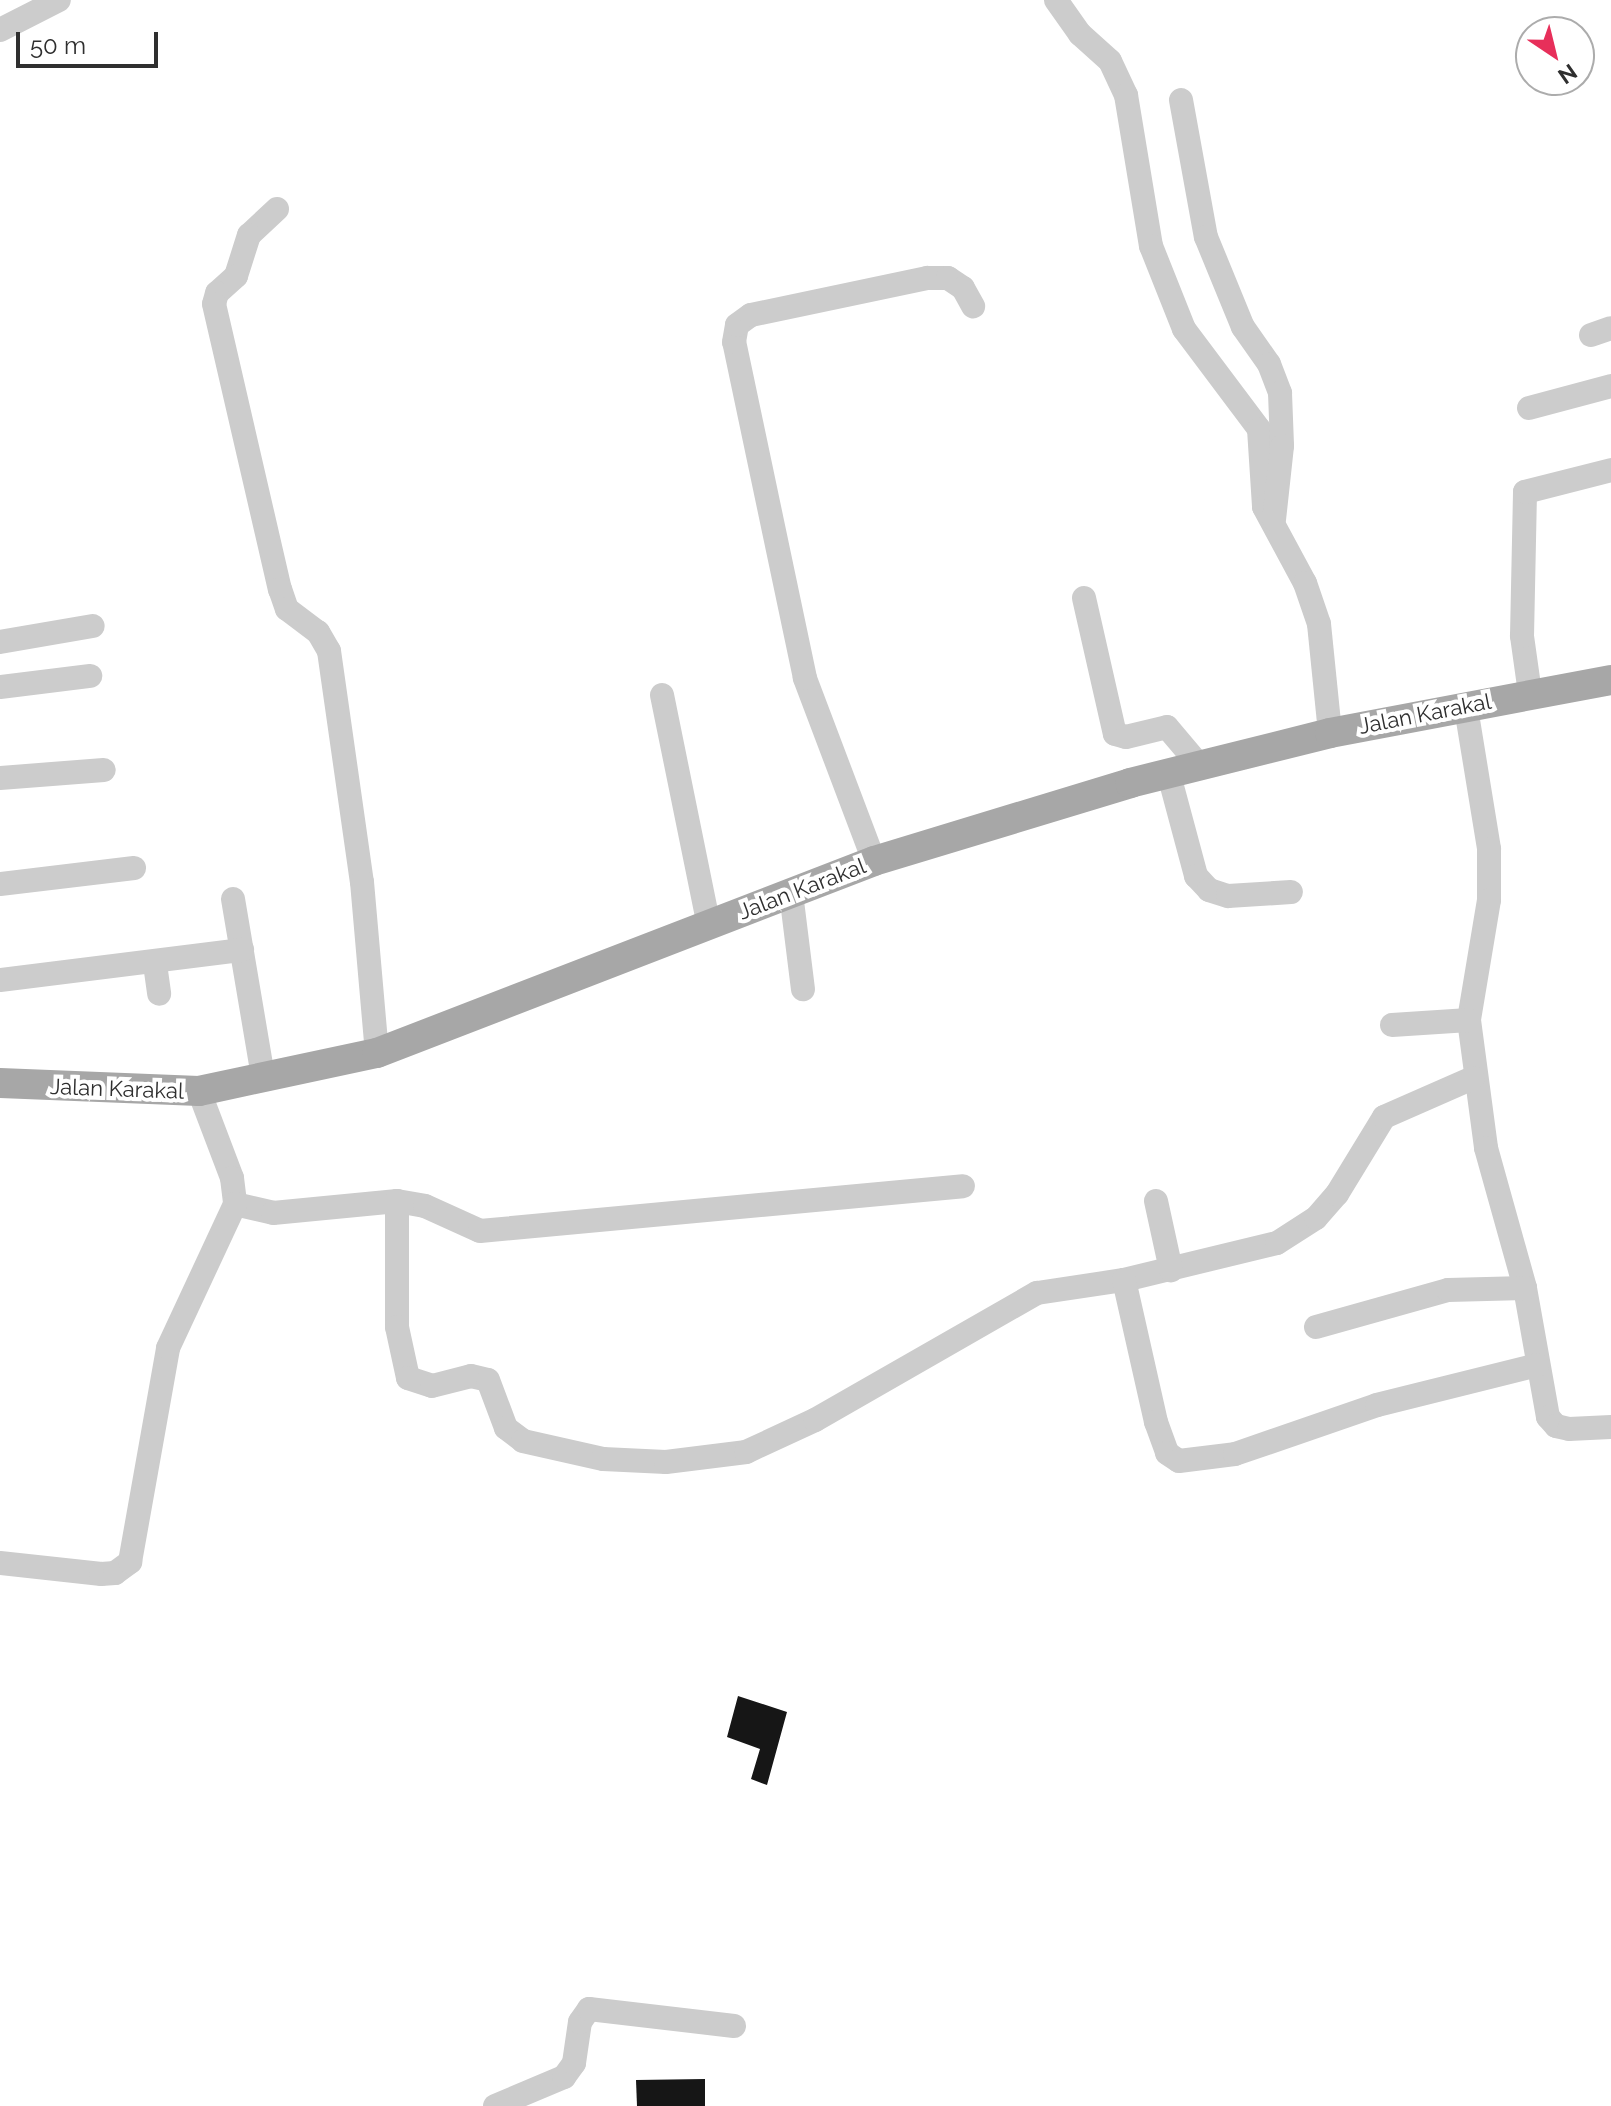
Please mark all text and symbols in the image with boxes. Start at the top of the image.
scale bar [20,16,162,66]
north arrow [1515,16,1595,96]
text: 50 m [30,31,86,60]
text: N [1553,59,1582,89]
street label: Jalan Karakal [1357,688,1493,740]
street label: Jalan Karakal [735,853,869,925]
street label: Jalan Karakal [49,1073,185,1105]

